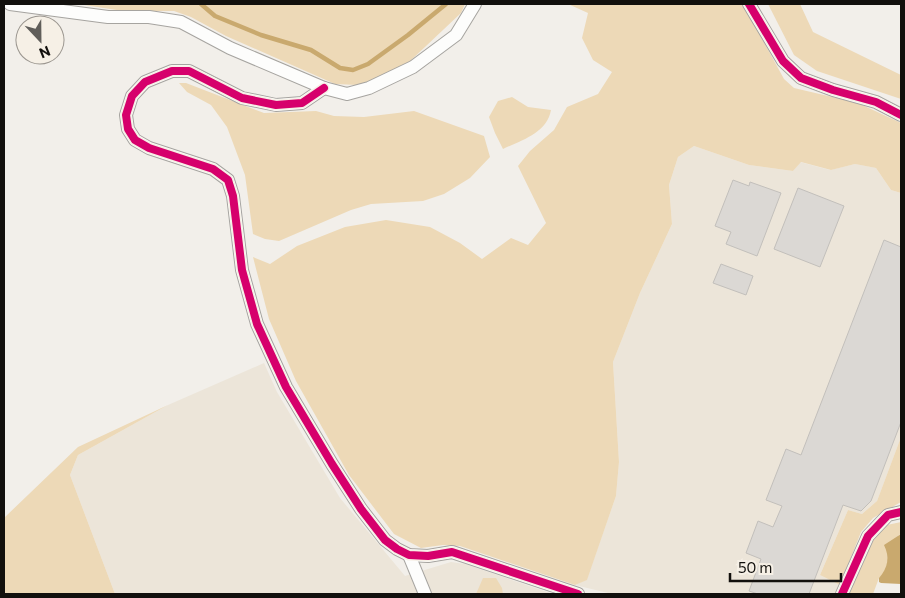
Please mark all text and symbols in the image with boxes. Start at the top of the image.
north arrow [15,15,65,65]
text: N [37,43,53,62]
scale bar [730,550,841,582]
text: 50 m [738,558,772,576]

